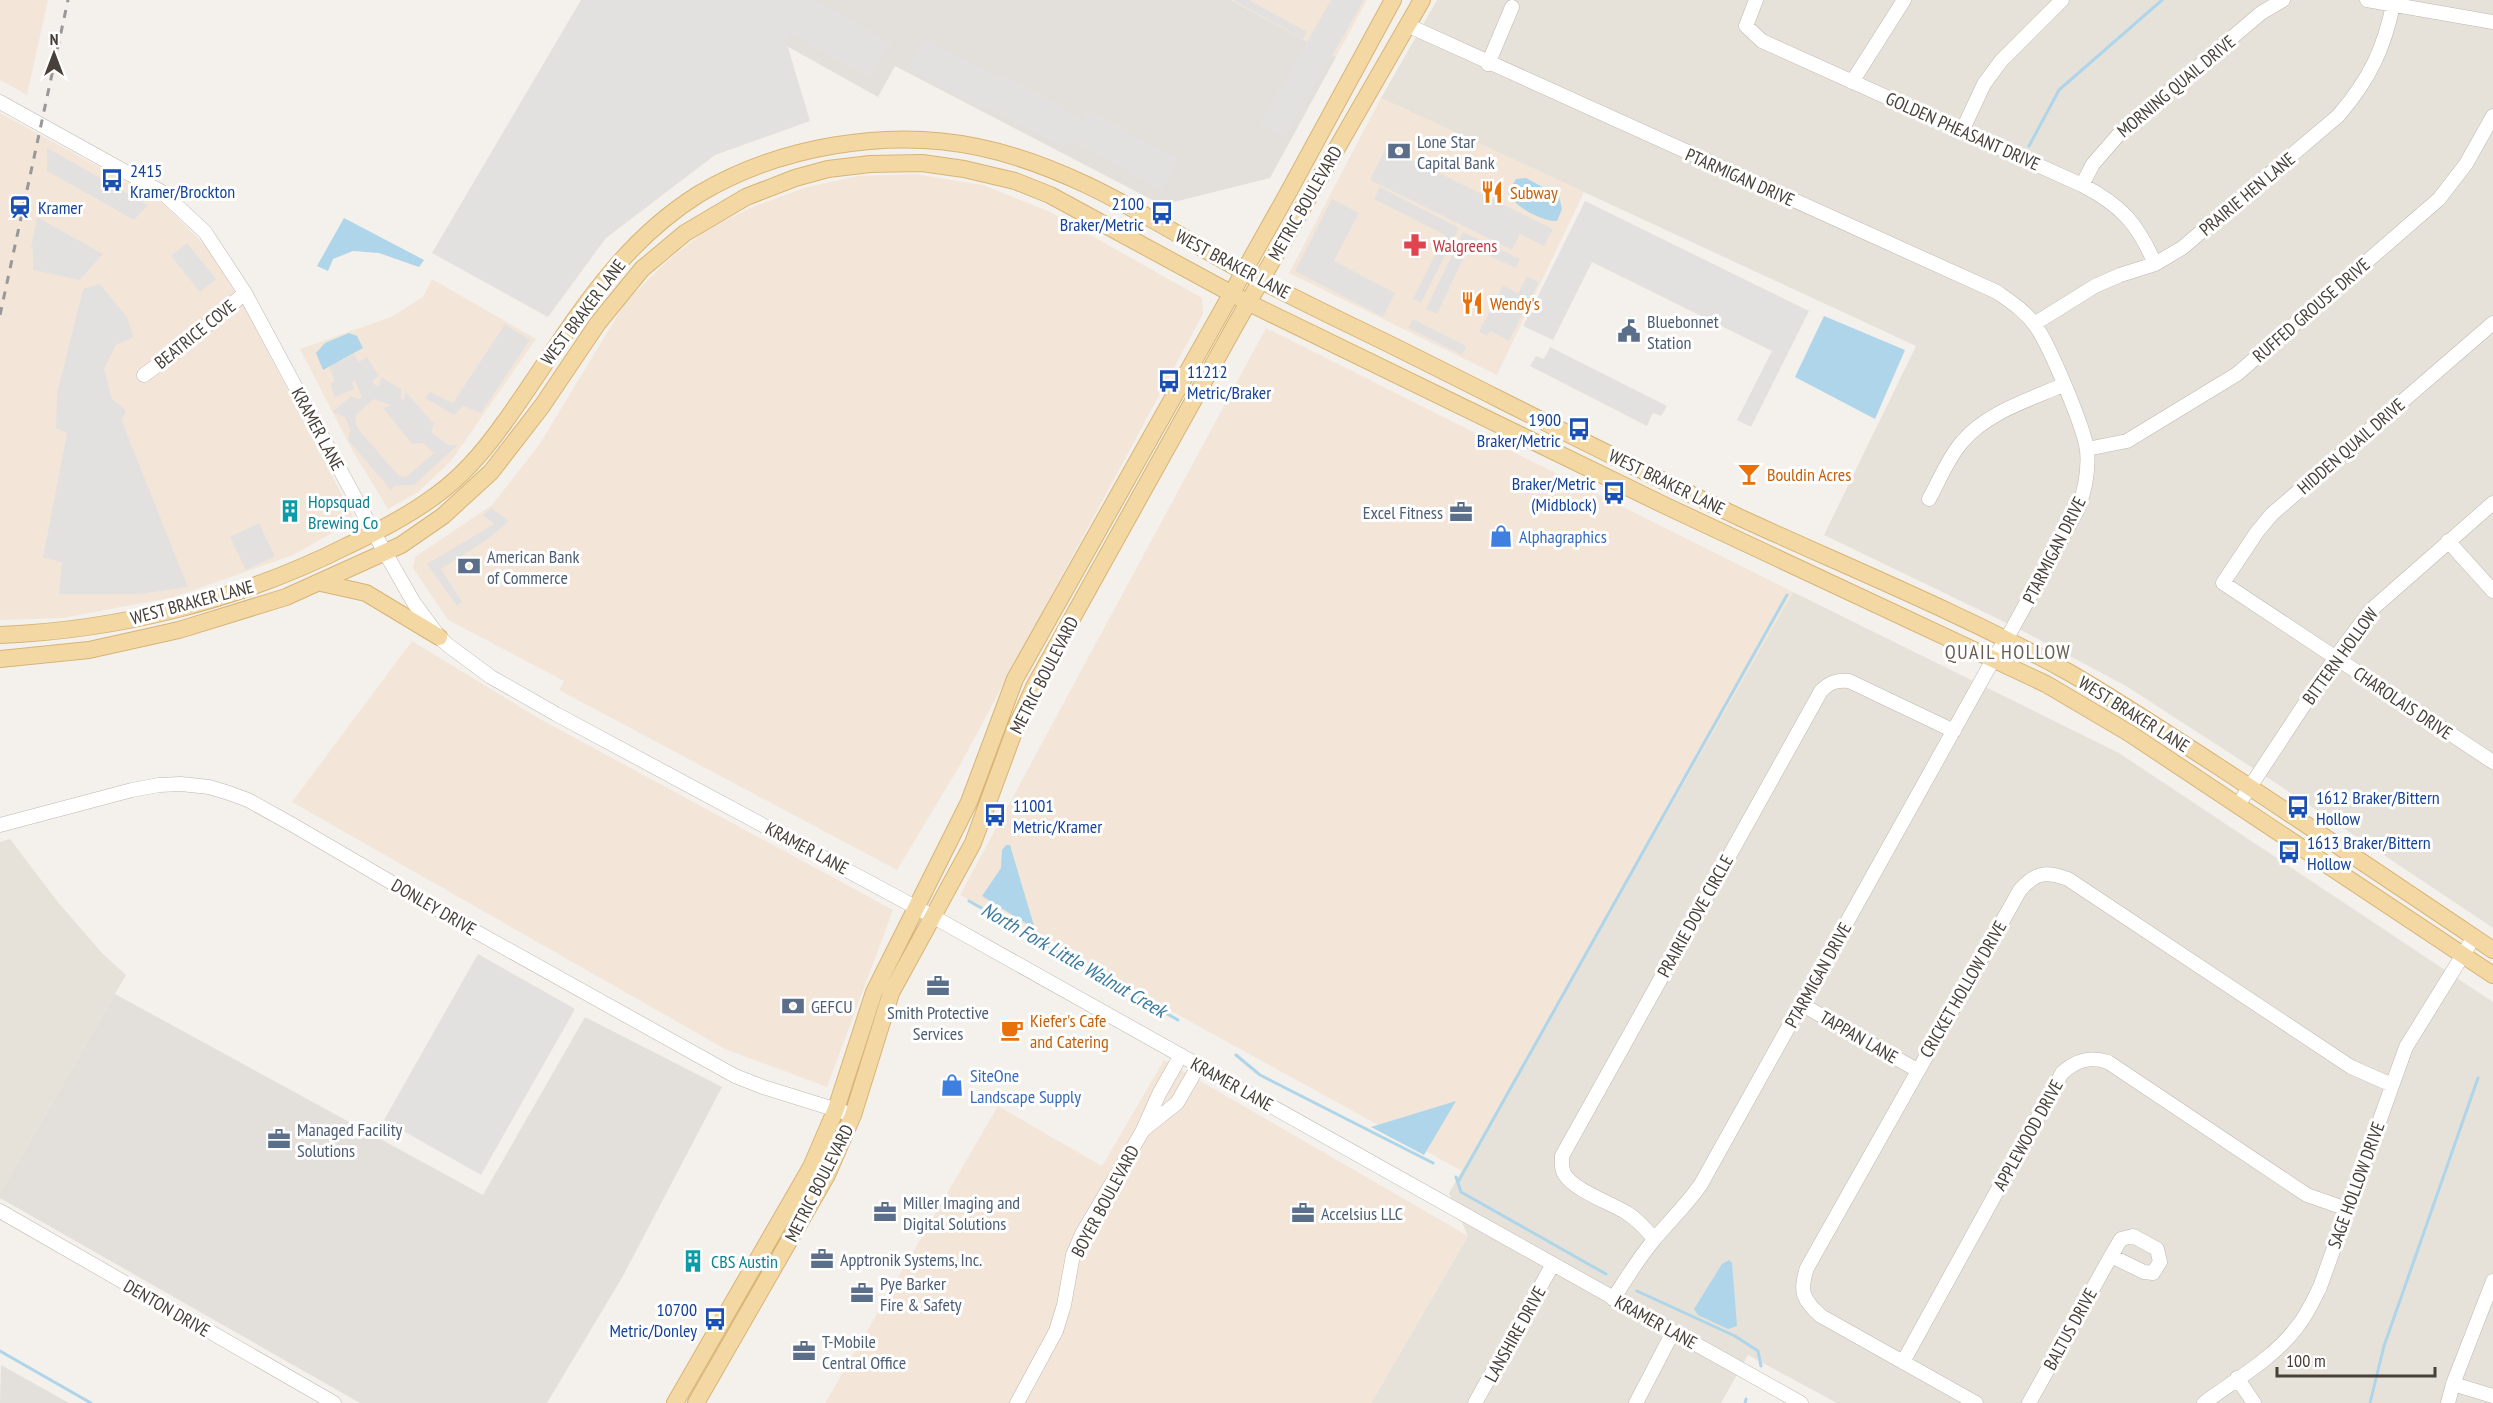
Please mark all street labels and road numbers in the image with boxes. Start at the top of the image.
street label: MORNING QUAIL DRIVE [2112,30,2240,142]
street label: GOLDEN PHEASANT DRIVE [1882,87,2044,175]
street label: METRIC BOULEVARD [1263,142,1347,264]
street label: PTARMIGAN DRIVE [1682,143,1798,211]
street label: PRAIRIE HEN LANE [2194,147,2300,241]
street label: WEST BRAKER LANE [1172,224,1294,304]
street label: RUFFED GROUSE DRIVE [2248,253,2374,367]
street label: WEST BRAKER LANE [536,255,630,369]
street label: BEATRICE COVE [150,294,240,374]
street label: KRAMER LANE [287,384,349,474]
street label: HIDDEN QUAIL DRIVE [2293,393,2409,499]
street label: WEST BRAKER LANE [1605,444,1729,520]
street label: PTARMIGAN DRIVE [2017,493,2091,607]
street label: WEST BRAKER LANE [128,575,256,629]
street label: BITTERN HOLLOW [2297,603,2383,709]
street label: METRIC BOULEVARD [1005,612,1083,738]
street label: CHAROLAIS DRIVE [2349,661,2457,745]
street label: WEST BRAKER LANE [2074,671,2194,757]
street label: KRAMER LANE [762,817,852,879]
street label: PRAIRIE DOVE CIRCLE [1652,851,1738,981]
street label: DONLEY DRIVE [387,873,481,941]
street label: CRICKET HOLLOW DRIVE [1915,917,2011,1061]
street label: PTARMIGAN DRIVE [1780,918,1856,1032]
street label: TAPPAN LANE [1816,1005,1902,1069]
street label: KRAMER LANE [1187,1052,1277,1116]
street label: APPLEWOOD DRIVE [1988,1076,2068,1194]
street label: SAGE HOLLOW DRIVE [2322,1119,2390,1251]
street label: METRIC BOULEVARD [780,1120,858,1246]
street label: BOYER BOULEVARD [1066,1141,1144,1261]
street label: DENTON DRIVE [120,1274,214,1342]
street label: LANSHIRE DRIVE [1479,1282,1551,1386]
street label: BALTUS DRIVE [2038,1284,2102,1374]
street label: KRAMER LANE [1611,1290,1701,1354]

